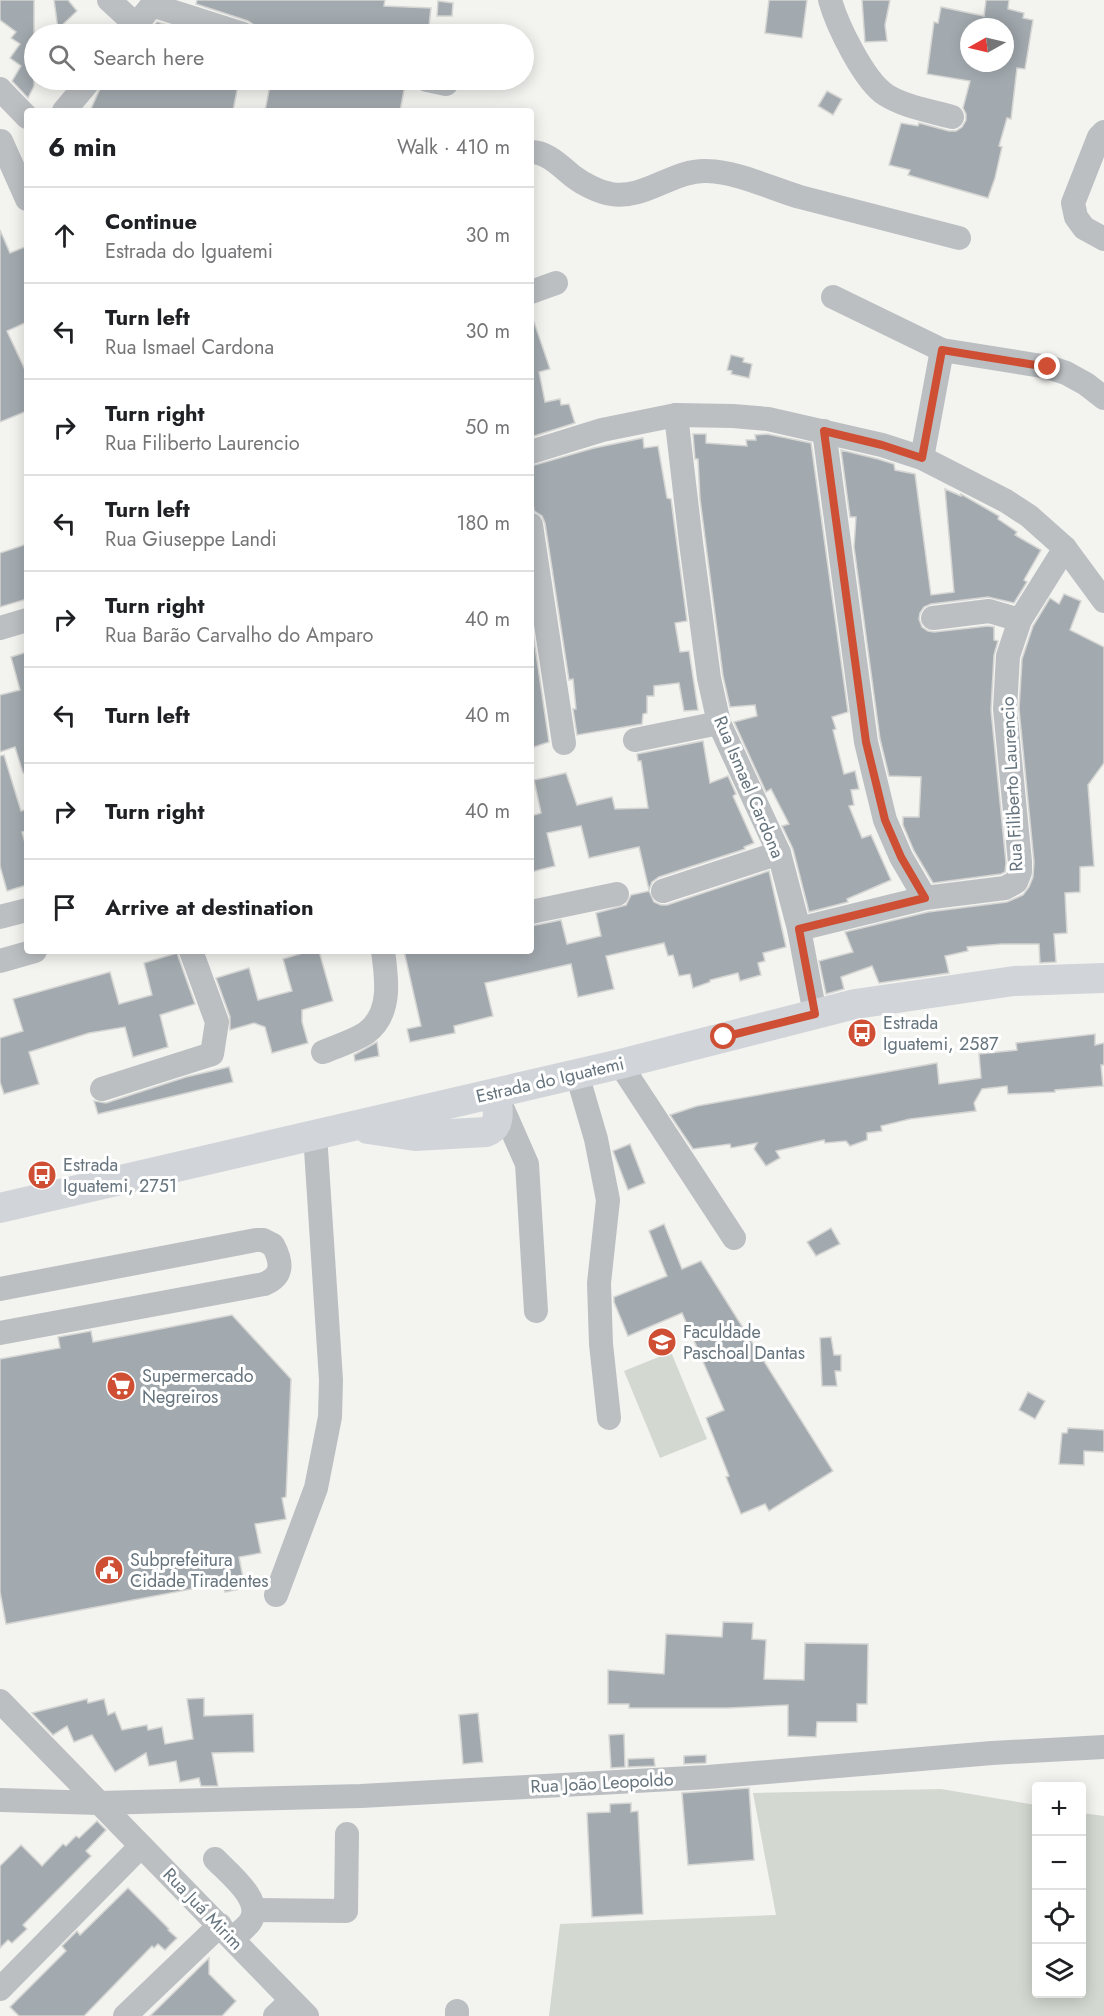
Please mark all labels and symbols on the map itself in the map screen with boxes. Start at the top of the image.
north arrow [960,18,1014,72]
route end [1034,353,1060,379]
street label: Rua Filiberto Laurencio [994,696,1030,872]
street label: Rua Ismael Cardona [707,712,791,862]
place label: Estrada Iguatemi, 2587 [883,1010,999,1057]
bus stop icon: Estrada Iguatemi, 2587 [846,1017,878,1049]
route start [710,1023,736,1049]
street label: Estrada do Iguatemi [473,1050,627,1110]
place label: Estrada Iguatemi, 2751 [63,1152,177,1199]
bus stop icon: Estrada Iguatemi, 2751 [26,1159,58,1191]
place label: Faculdade Paschoal Dantas [683,1319,805,1366]
school or university icon: Faculdade Paschoal Dantas [646,1326,678,1358]
place label: Supermercado Negreiros [142,1363,254,1410]
supermarket icon: Supermercado Negreiros [105,1370,137,1402]
place label: Subprefeitura Cidade Tiradentes [130,1547,269,1594]
public building icon: Subprefeitura Cidade Tiradentes [93,1554,125,1586]
street label: Rua João Leopoldo [530,1766,674,1800]
street label: Rua Juá Mirim [157,1862,249,1956]

